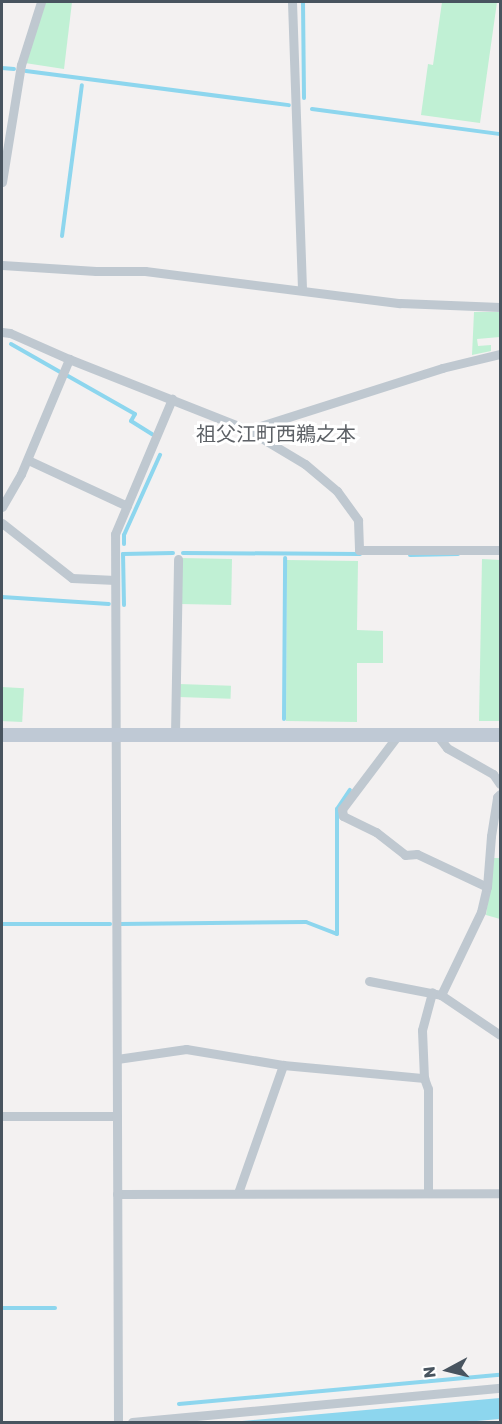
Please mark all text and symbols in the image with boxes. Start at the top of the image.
district label: 祖父江町西鵜之本 [196,422,356,446]
north arrow [418,1340,478,1400]
text: N [420,1365,440,1379]

